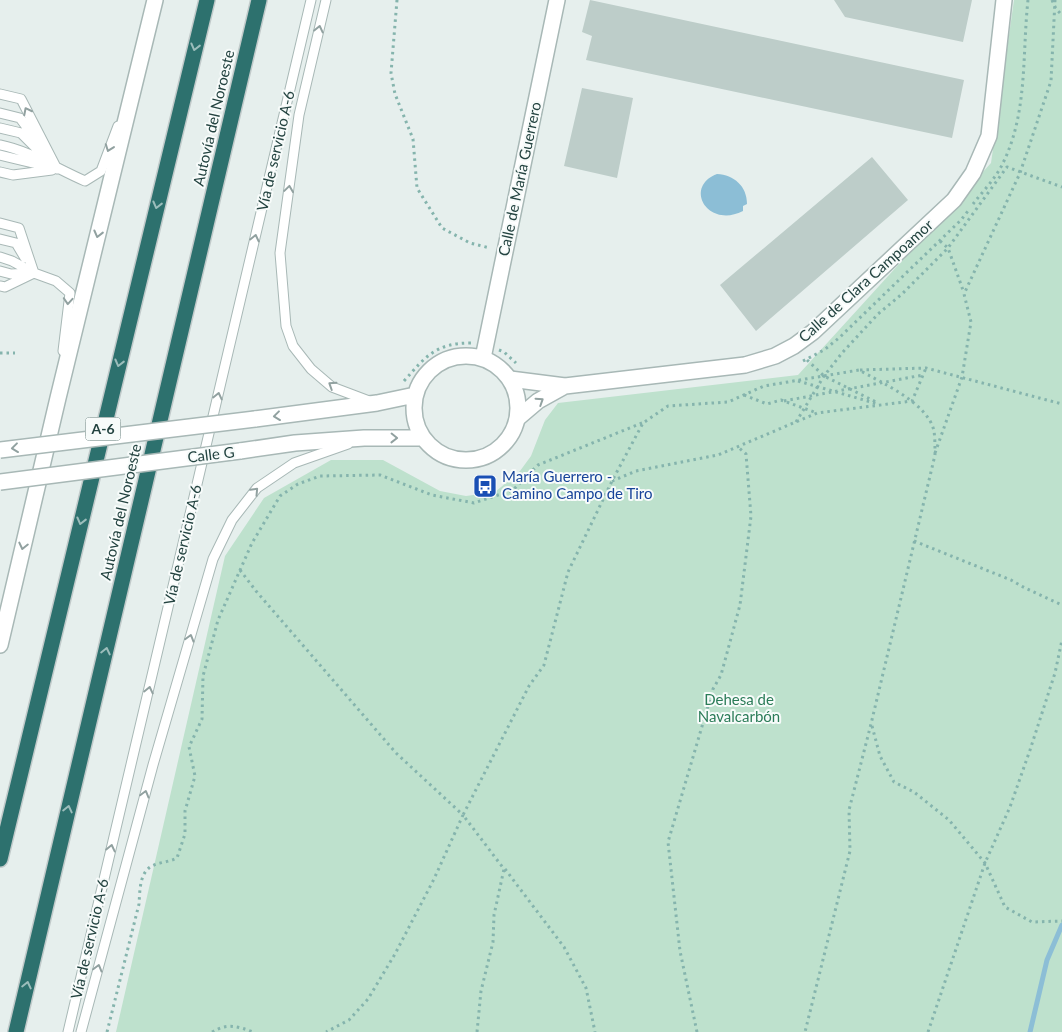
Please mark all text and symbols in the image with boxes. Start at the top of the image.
one-way arrow [313,25,324,34]
one-way arrow [190,43,201,52]
street label: Autovía del Noroeste [189,48,237,188]
street label: Vía de servicio A-6 [252,88,298,213]
street label: Calle de María Guerrero [494,100,544,258]
one-way arrow [23,107,33,116]
one-way arrow [105,144,115,152]
one-way arrow [283,185,294,193]
one-way arrow [152,201,163,210]
street label: Calle de Clara Campoamor [794,215,937,345]
one-way arrow [93,230,104,239]
one-way arrow [249,233,260,242]
one-way arrow [63,297,74,305]
one-way arrow [114,359,125,368]
one-way arrow [328,382,337,392]
one-way arrow [212,391,223,400]
one-way arrow [535,397,544,407]
one-way arrow [272,411,281,421]
road number: A-6 [86,418,120,440]
one-way arrow [390,433,398,443]
one-way arrow [11,442,19,453]
street label: Autovía del Noroeste [96,442,144,582]
street label: Calle G [186,442,235,466]
place label: María Guerrero - Camino Campo de Tiro [502,467,652,502]
bus stop icon: María Guerrero - Camino Campo de Tiro [472,473,498,499]
street label: Vía de servicio A-6 [159,482,205,607]
one-way arrow [249,488,258,497]
one-way arrow [76,517,87,526]
one-way arrow [18,541,29,550]
one-way arrow [184,634,195,642]
one-way arrow [100,647,111,656]
one-way arrow [143,686,154,695]
park label: Dehesa de Navalcarbón [698,690,780,725]
one-way arrow [139,790,150,799]
one-way arrow [62,805,73,814]
one-way arrow [105,844,116,853]
street label: Vía de servicio A-6 [66,876,112,1001]
one-way arrow [93,964,103,973]
one-way arrow [21,980,32,989]

